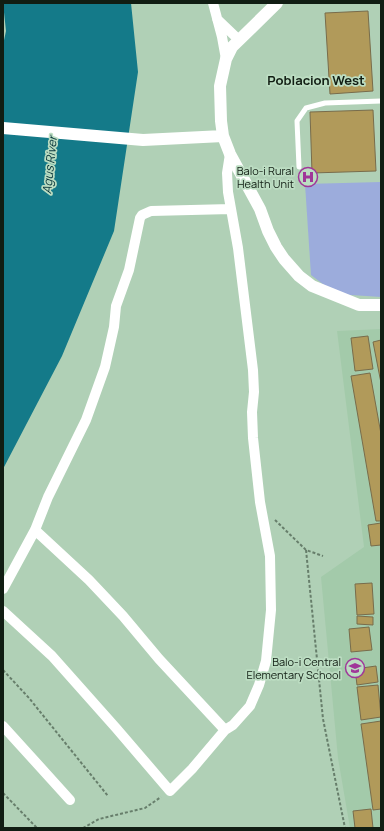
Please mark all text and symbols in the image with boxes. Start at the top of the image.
district label: Poblacion West [267,71,365,89]
water label: Agus River [38,134,61,195]
place label: Balo-i Rural Health Unit [237,163,294,191]
hospital icon: Balo-i Rural Health Unit [297,166,319,188]
place label: Balo-i Central Elementary School [246,654,341,682]
school or university icon: Balo-i Central Elementary School [344,657,366,679]

